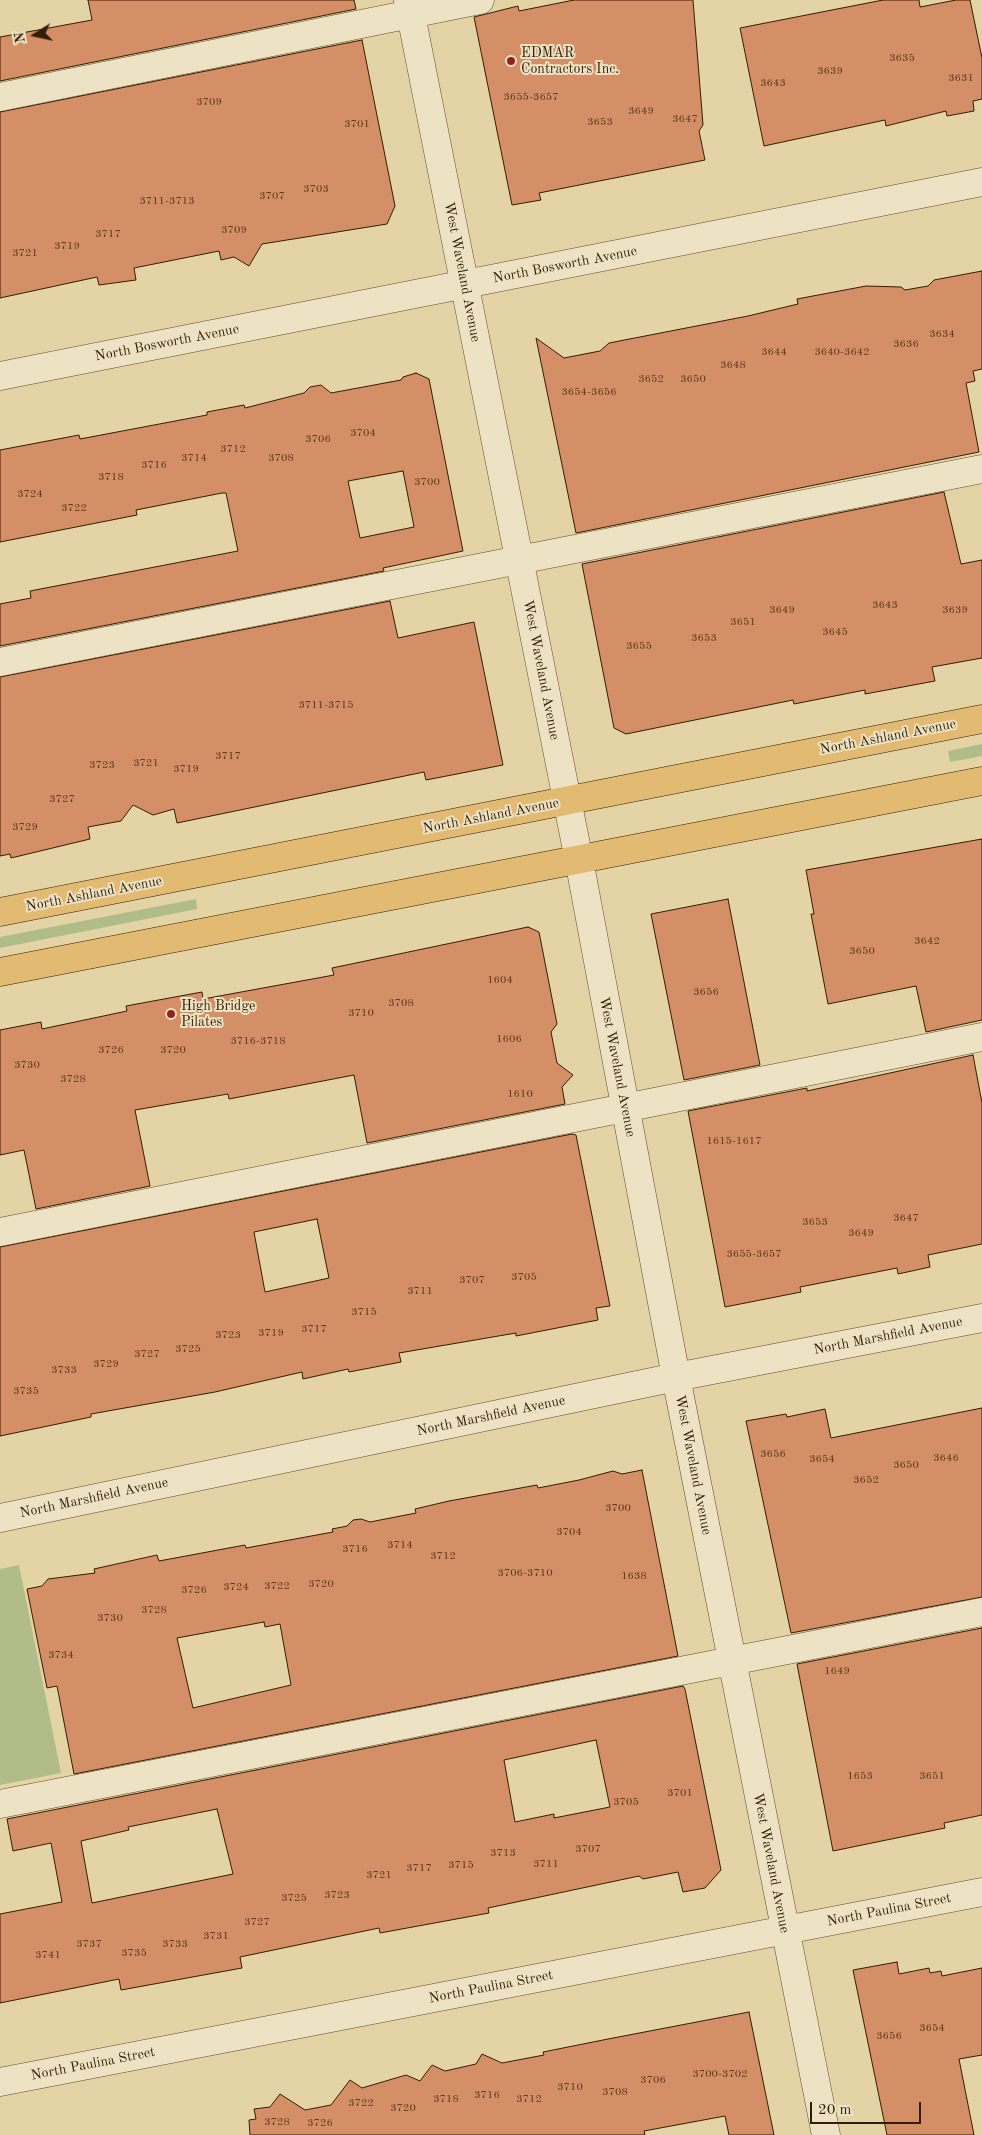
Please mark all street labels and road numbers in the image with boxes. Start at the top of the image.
street label: West Waveland Avenue [440,201,484,343]
street label: North Bosworth Avenue [492,243,638,287]
street label: North Bosworth Avenue [94,321,240,365]
street label: West Waveland Avenue [519,599,563,741]
street label: North Ashland Avenue [819,716,957,758]
street label: North Ashland Avenue [422,795,560,837]
street label: North Ashland Avenue [25,873,163,915]
street label: West Waveland Avenue [595,996,639,1138]
street label: North Marshfield Avenue [812,1313,964,1359]
street label: North Marshfield Avenue [415,1392,567,1440]
street label: West Waveland Avenue [671,1394,715,1536]
street label: North Marshfield Avenue [18,1474,170,1522]
street label: West Waveland Avenue [749,1792,793,1934]
street label: North Paulina Street [825,1890,953,1930]
street label: North Paulina Street [427,1967,555,2007]
street label: North Paulina Street [29,2044,157,2084]

